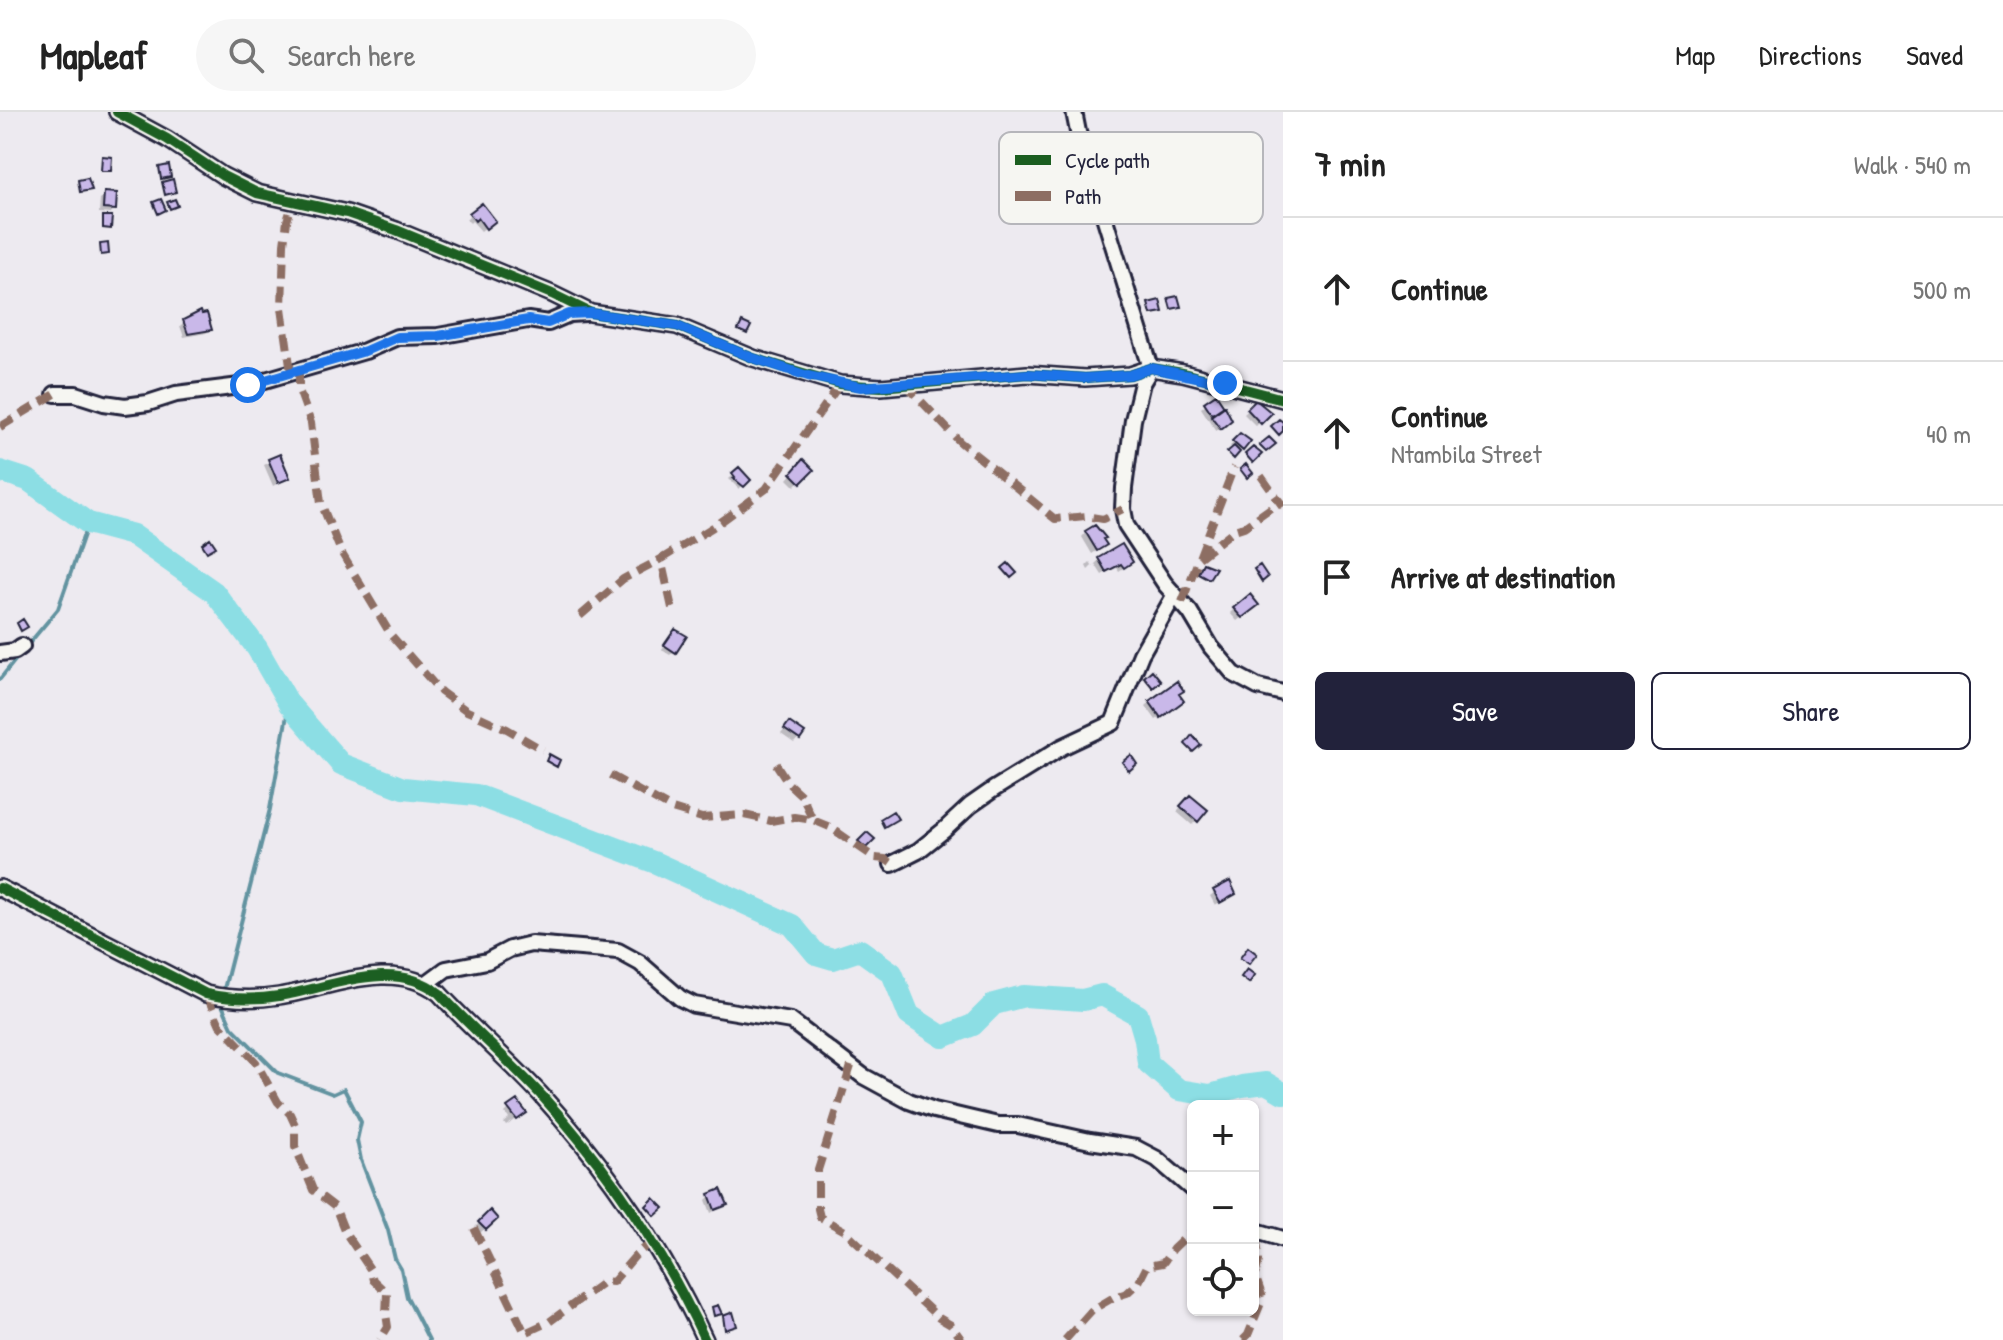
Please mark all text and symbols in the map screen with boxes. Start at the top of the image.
search box [196,19,756,91]
text: Mapleaf [40,29,148,81]
icon: search [224,33,268,77]
text: Search here [288,35,416,75]
text: Map [1675,36,1715,74]
text: Directions [1759,36,1862,74]
text: Saved [1906,36,1963,74]
legend [999,132,1263,224]
text: 7 min [1315,141,1386,187]
text: Cycle path [1065,145,1149,175]
text: Walk · 540 m [1854,147,1971,182]
text: Path [1065,181,1101,211]
icon: ahead [1315,267,1359,311]
text: Continue [1391,269,1488,309]
text: 500 m [1913,272,1971,307]
route end [1207,365,1243,401]
route start [230,367,266,403]
text: Continue [1391,396,1488,436]
icon: ahead [1315,411,1359,455]
text: 40 m [1926,416,1971,451]
text: Ntambila Street [1391,436,1542,471]
icon: arrive [1315,555,1359,599]
text: Arrive at destination [1391,557,1616,597]
button: Save [1315,672,1635,750]
button: Share [1651,672,1971,750]
map controls [1187,1100,1259,1316]
button: + [1187,1100,1259,1172]
button: − [1187,1172,1259,1244]
button: locate [1187,1244,1259,1316]

